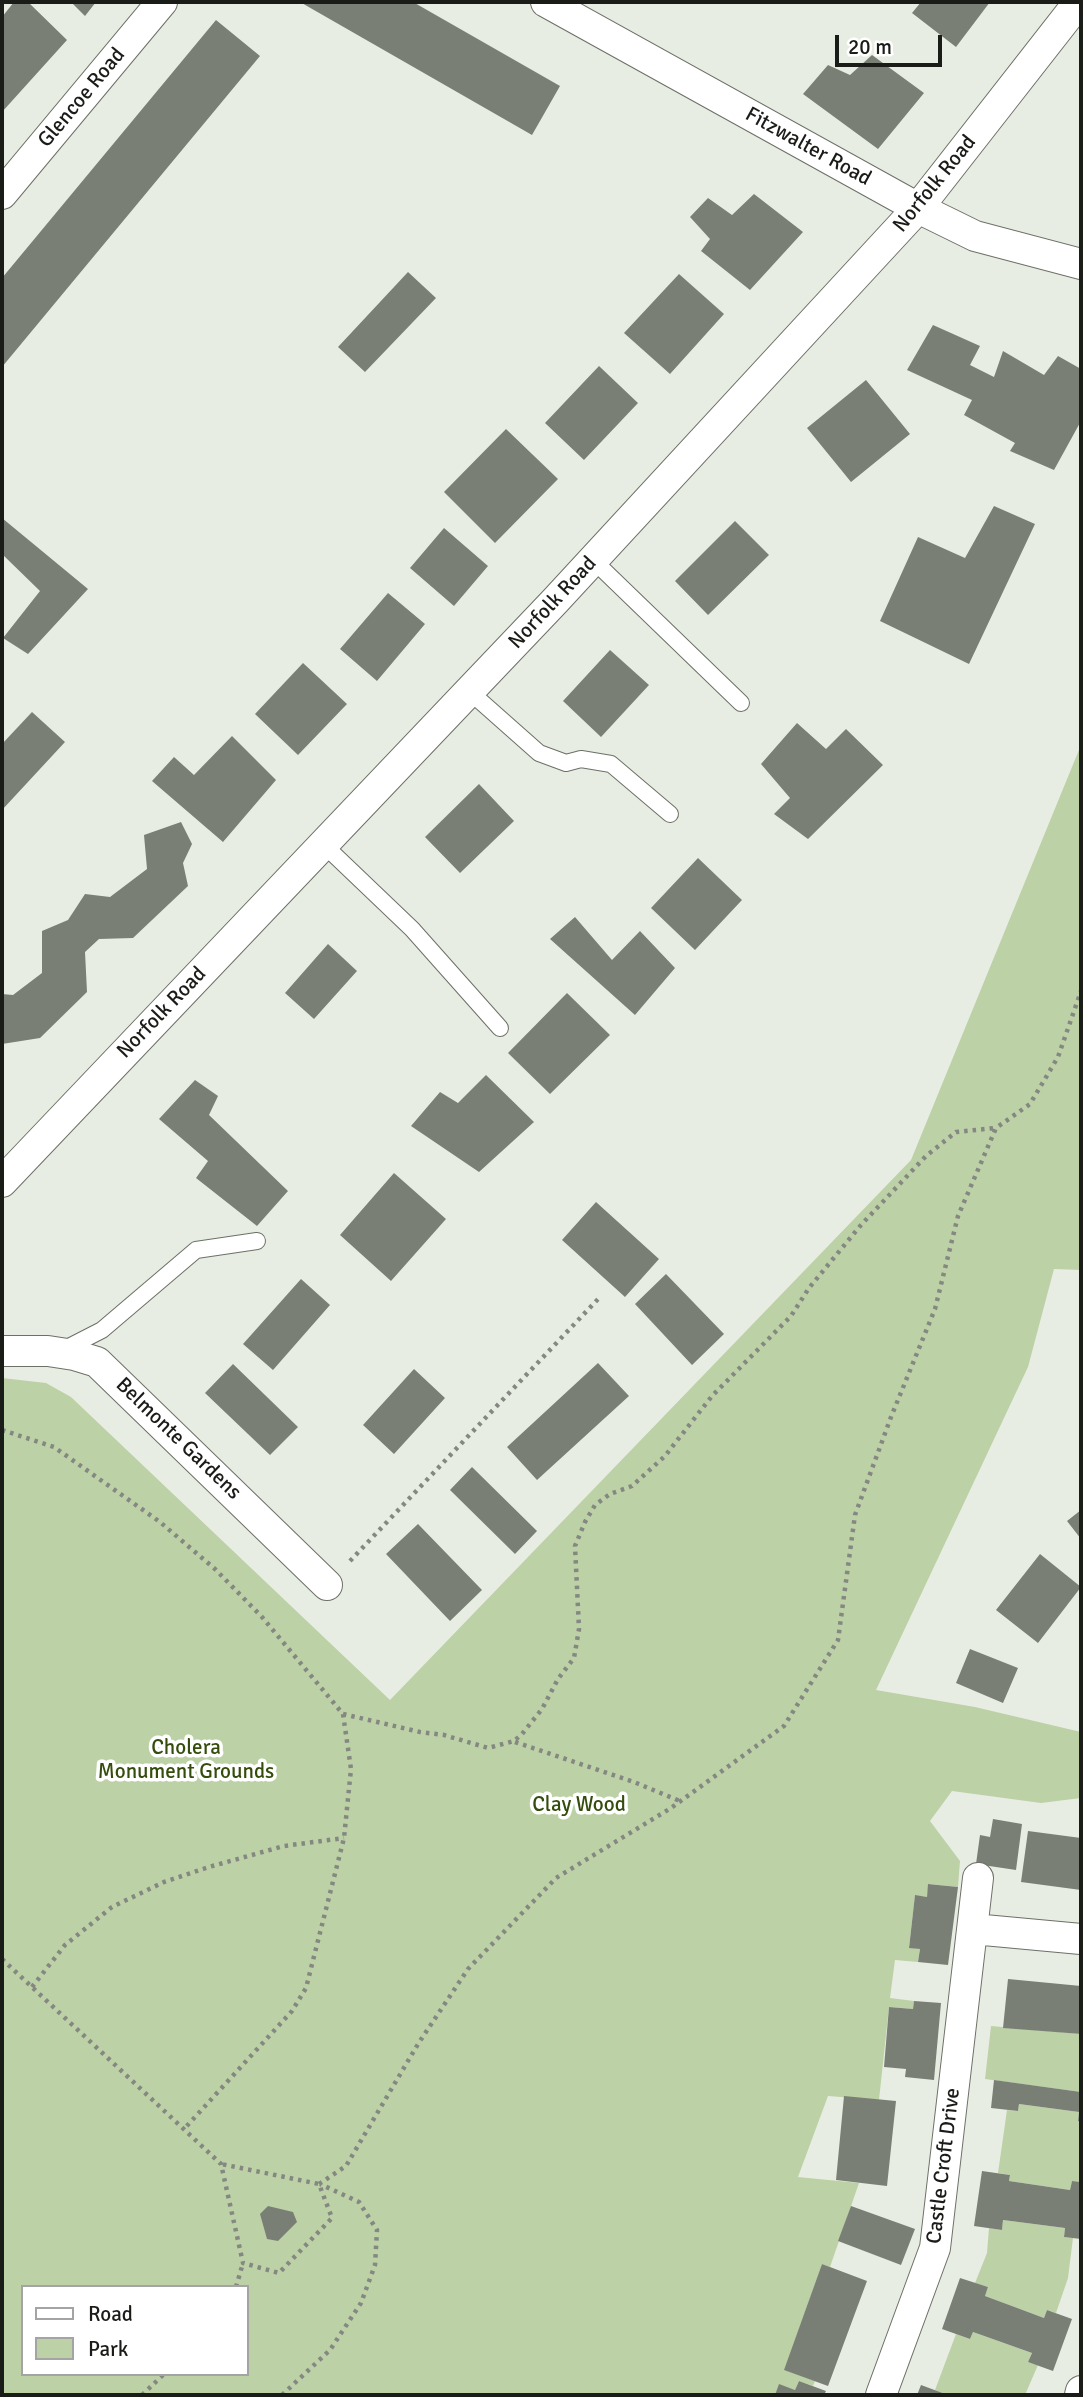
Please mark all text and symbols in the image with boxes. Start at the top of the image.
scale bar [838,21,945,65]
text: 20 m [848,34,892,60]
street label: Glencoe Road [33,43,131,153]
street label: Fitzwalter Road [741,102,875,192]
street label: Norfolk Road [888,130,982,238]
street label: Norfolk Road [504,551,602,655]
street label: Norfolk Road [112,962,212,1064]
street label: Belmonte Gardens [110,1373,246,1505]
park label: Cholera Monument Grounds [98,1735,274,1785]
park label: Clay Wood [532,1792,626,1818]
street label: Castle Croft Drive [922,2087,966,2245]
legend [21,2285,248,2376]
text: Road [88,2301,133,2327]
text: Park [88,2336,128,2362]

